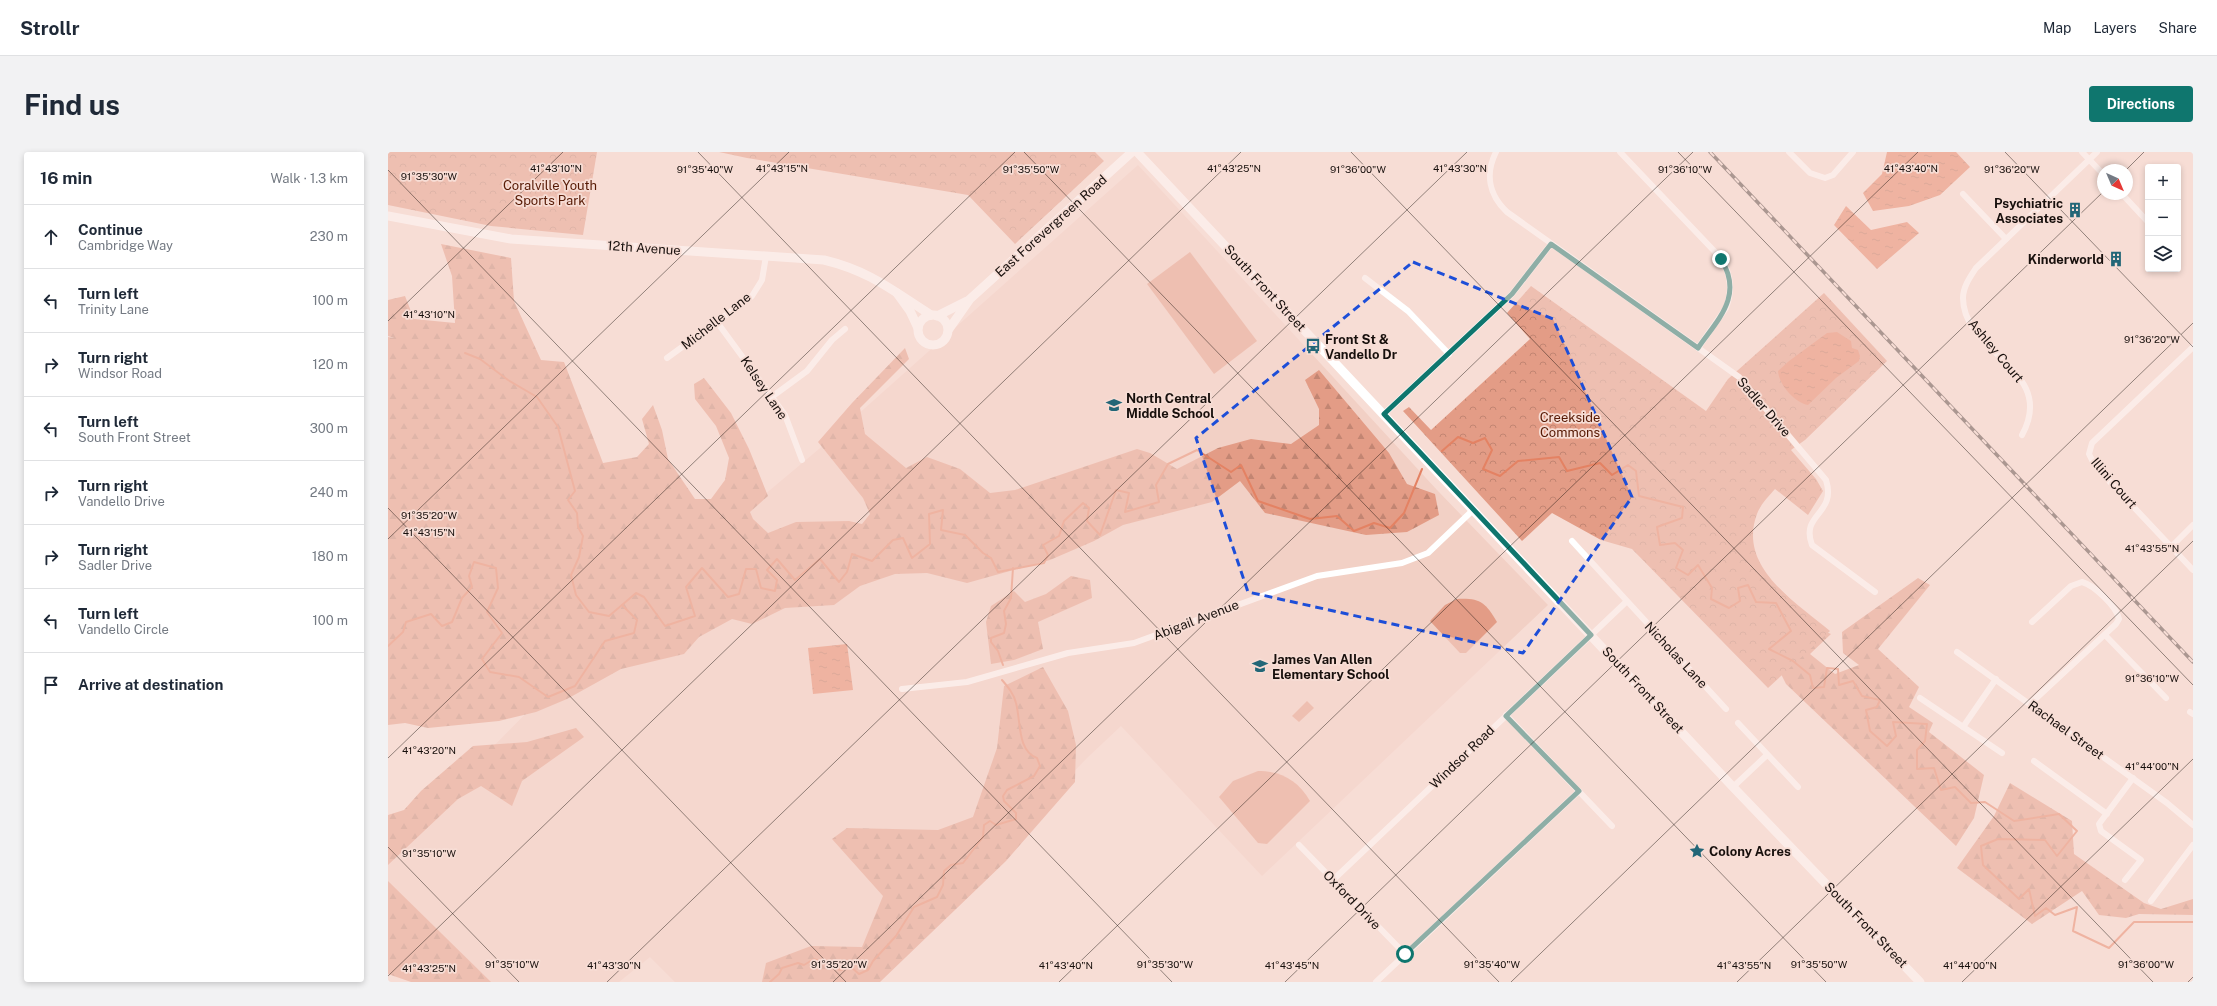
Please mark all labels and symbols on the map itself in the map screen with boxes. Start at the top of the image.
text: 41°43'10"N [530,162,582,174]
text: 41°43'15"N [756,162,808,174]
text: 41°43'25"N [1207,162,1261,174]
text: 41°43'30"N [1433,162,1487,174]
text: 41°43'40"N [1884,162,1938,174]
text: 91°35'40"W [677,163,734,175]
text: 91°35'50"W [1003,163,1060,175]
text: 91°36'00"W [1330,163,1386,175]
text: 91°36'10"W [1658,163,1712,175]
text: 91°36'20"W [1984,163,2040,175]
north arrow [2097,164,2133,200]
text: 91°35'30"W [401,170,458,182]
street label: East Forevergreen Road [992,172,1110,280]
park label: Coralville Youth Sports Park [503,178,597,208]
place label: Psychiatric Associates [1994,196,2063,226]
building icon: Psychiatric Associates [2066,201,2084,219]
street label: 12th Avenue [607,238,681,258]
street label: South Front Street [1221,242,1309,334]
route end [1712,250,1730,268]
building icon: Kinderworld [2107,250,2125,268]
place label: Kinderworld [2028,252,2104,267]
street label: Michelle Lane [678,289,754,353]
text: 41°43'10"N [403,308,455,320]
street label: Ashley Court [1965,316,2027,386]
place label: Front St & Vandello Dr [1325,332,1398,362]
text: 91°36'20"W [2124,333,2180,345]
bus stop icon: Front St & Vandello Dr [1304,337,1322,355]
street label: Kelsey Lane [737,354,791,422]
street label: Sadler Drive [1734,374,1794,440]
place label: North Central Middle School [1126,391,1214,421]
school or university icon: North Central Middle School [1105,396,1123,414]
park label: Creekside Commons [1540,410,1600,440]
street label: Illini Court [2088,455,2140,511]
text: 91°35'20"W [401,509,457,521]
text: 41°43'15"N [403,526,455,538]
text: 41°43'55"N [2125,542,2179,554]
street label: Abigail Avenue [1151,597,1241,643]
street label: Nicholas Lane [1642,619,1710,691]
street label: South Front Street [1599,644,1687,736]
place label: James Van Allen Elementary School [1272,652,1390,682]
school or university icon: James Van Allen Elementary School [1251,657,1269,675]
text: 91°36'10"W [2125,672,2179,684]
street label: Rachael Street [2025,698,2107,762]
street label: Windsor Road [1427,722,1497,792]
text: 41°43'20"N [402,744,456,756]
text: 41°44'00"N [2125,760,2179,772]
place icon: Colony Acres [1688,842,1706,860]
place label: Colony Acres [1709,844,1791,859]
text: 91°35'10"W [402,847,457,859]
street label: Oxford Drive [1320,867,1384,933]
street label: South Front Street [1821,879,1911,971]
route start [1396,945,1414,963]
text: 91°35'10"W [485,958,540,970]
text: 91°35'20"W [811,958,867,970]
text: 91°35'30"W [1137,958,1194,970]
text: 91°35'40"W [1464,958,1521,970]
text: 91°35'50"W [1791,958,1848,970]
text: 91°36'00"W [2118,958,2174,970]
text: 41°43'30"N [587,959,641,971]
text: 41°43'40"N [1039,959,1093,971]
text: 41°43'45"N [1265,959,1319,971]
text: 41°43'55"N [1717,959,1771,971]
text: 41°44'00"N [1943,959,1997,971]
text: 41°43'25"N [402,962,456,974]

